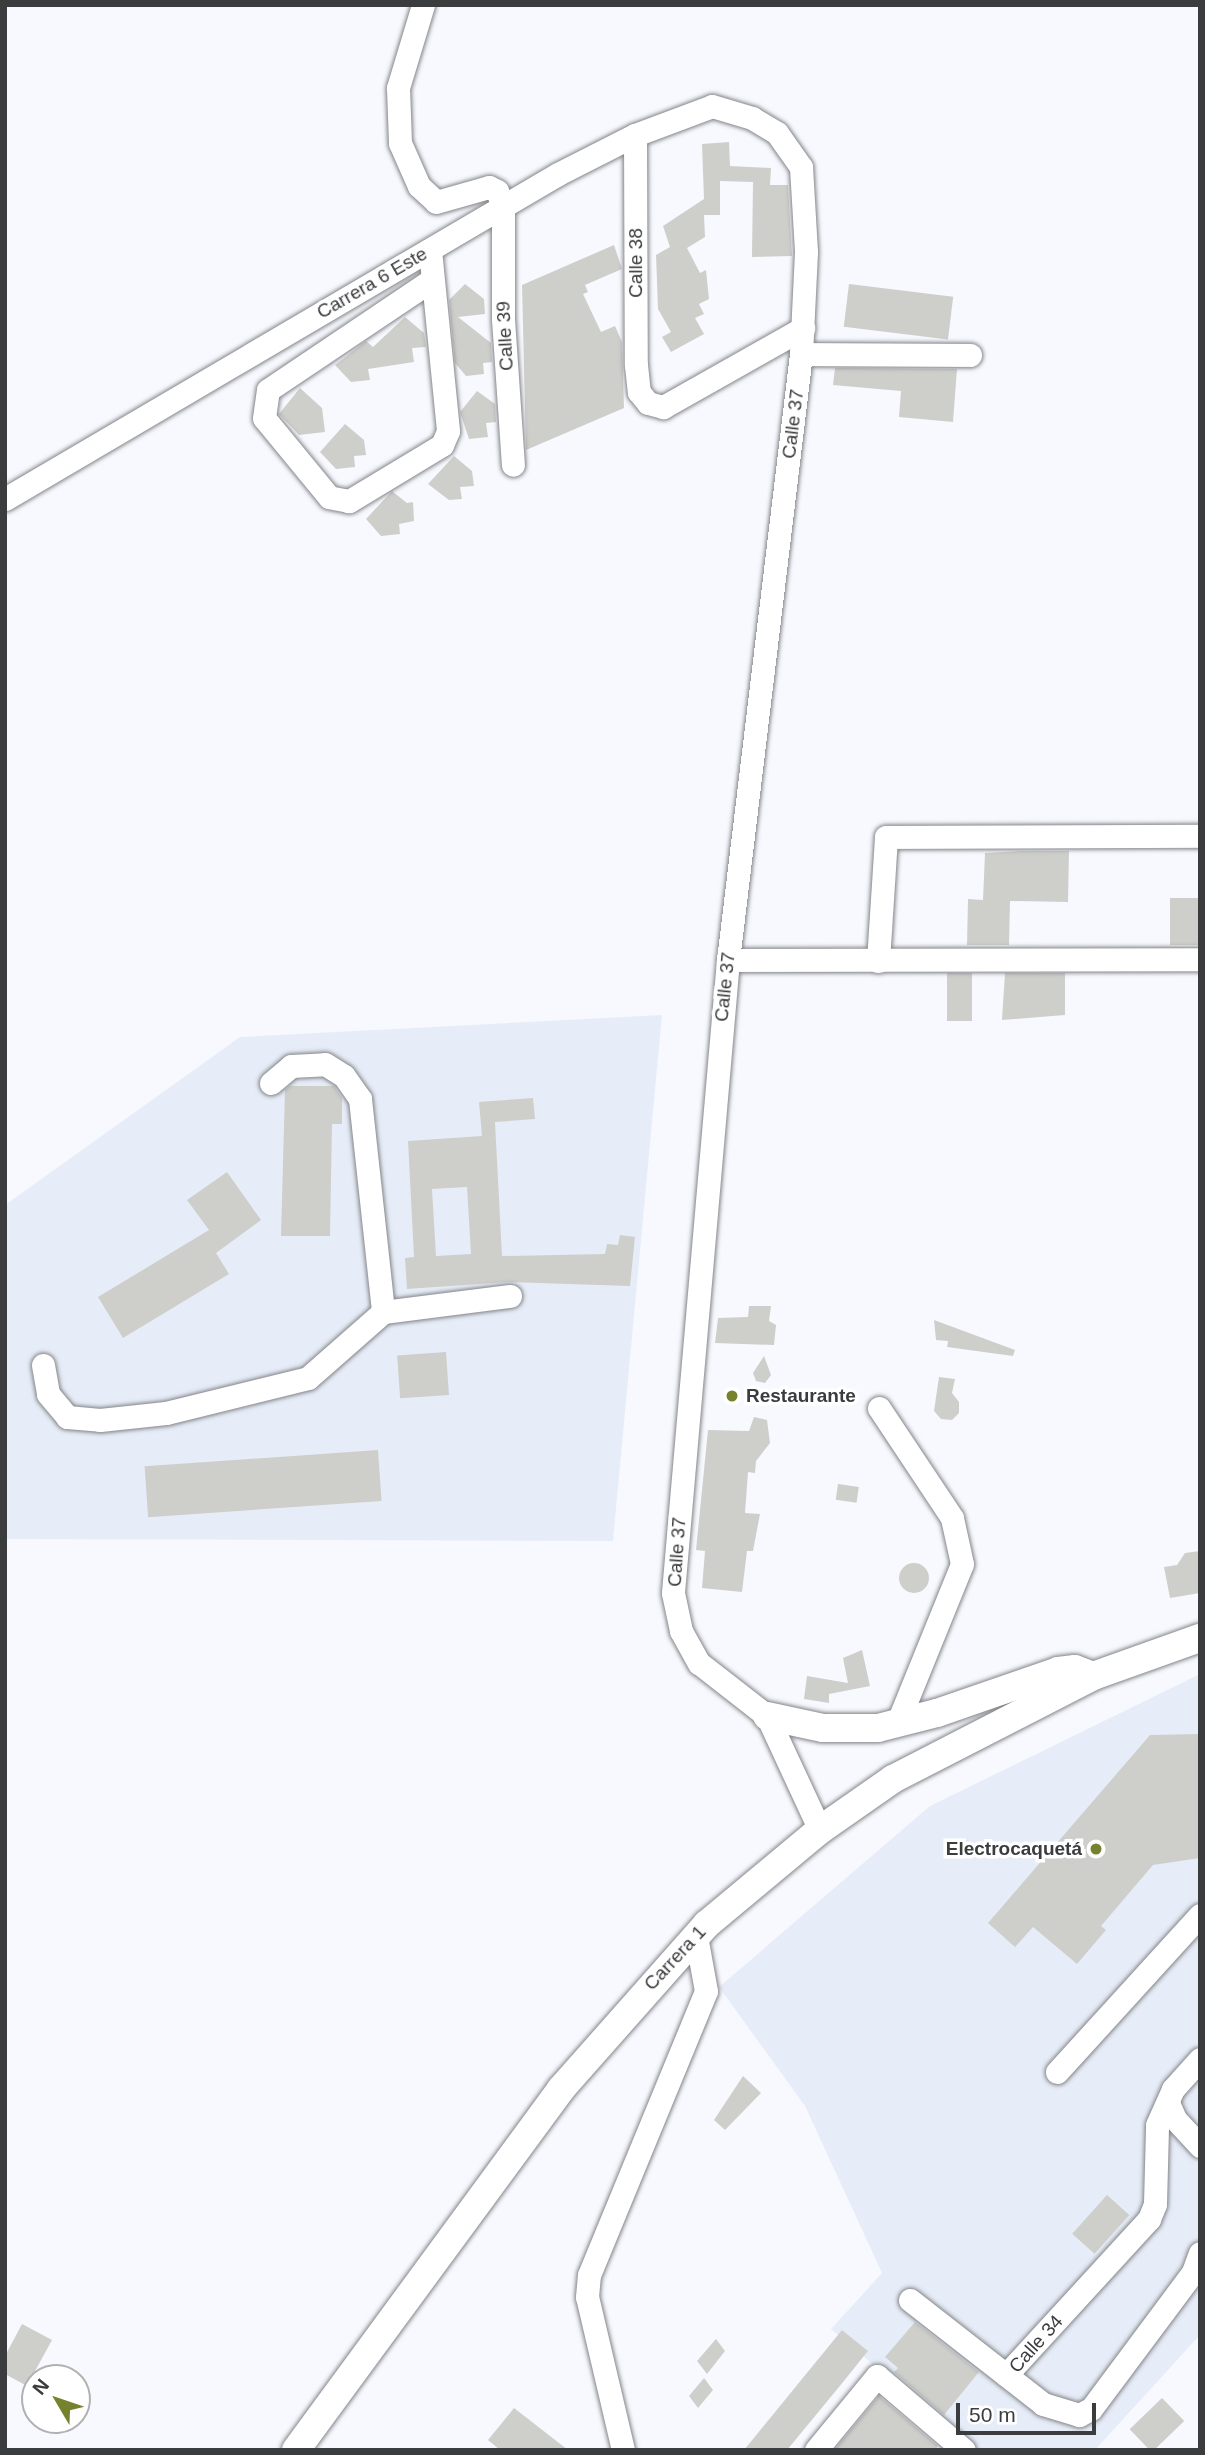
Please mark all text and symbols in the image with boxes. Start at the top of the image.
street label: Calle 38 [625,228,647,298]
street label: Carrera 6 Este [313,242,431,324]
street label: Calle 39 [492,301,518,371]
street label: Calle 37 [777,388,809,460]
street label: Calle 37 [710,951,740,1023]
place label: Restaurante [746,1385,856,1407]
marker: Restaurante [724,1388,740,1404]
street label: Calle 37 [663,1516,691,1588]
place label: Electrocaquetá [946,1838,1082,1860]
marker: Electrocaquetá [1088,1841,1104,1857]
street label: Carrera 1 [639,1921,711,1995]
street label: Calle 34 [1004,2310,1068,2378]
north arrow [21,2364,91,2434]
text: N [28,2375,53,2399]
scale bar [960,2388,1100,2432]
text: 50 m [969,2403,1016,2426]

